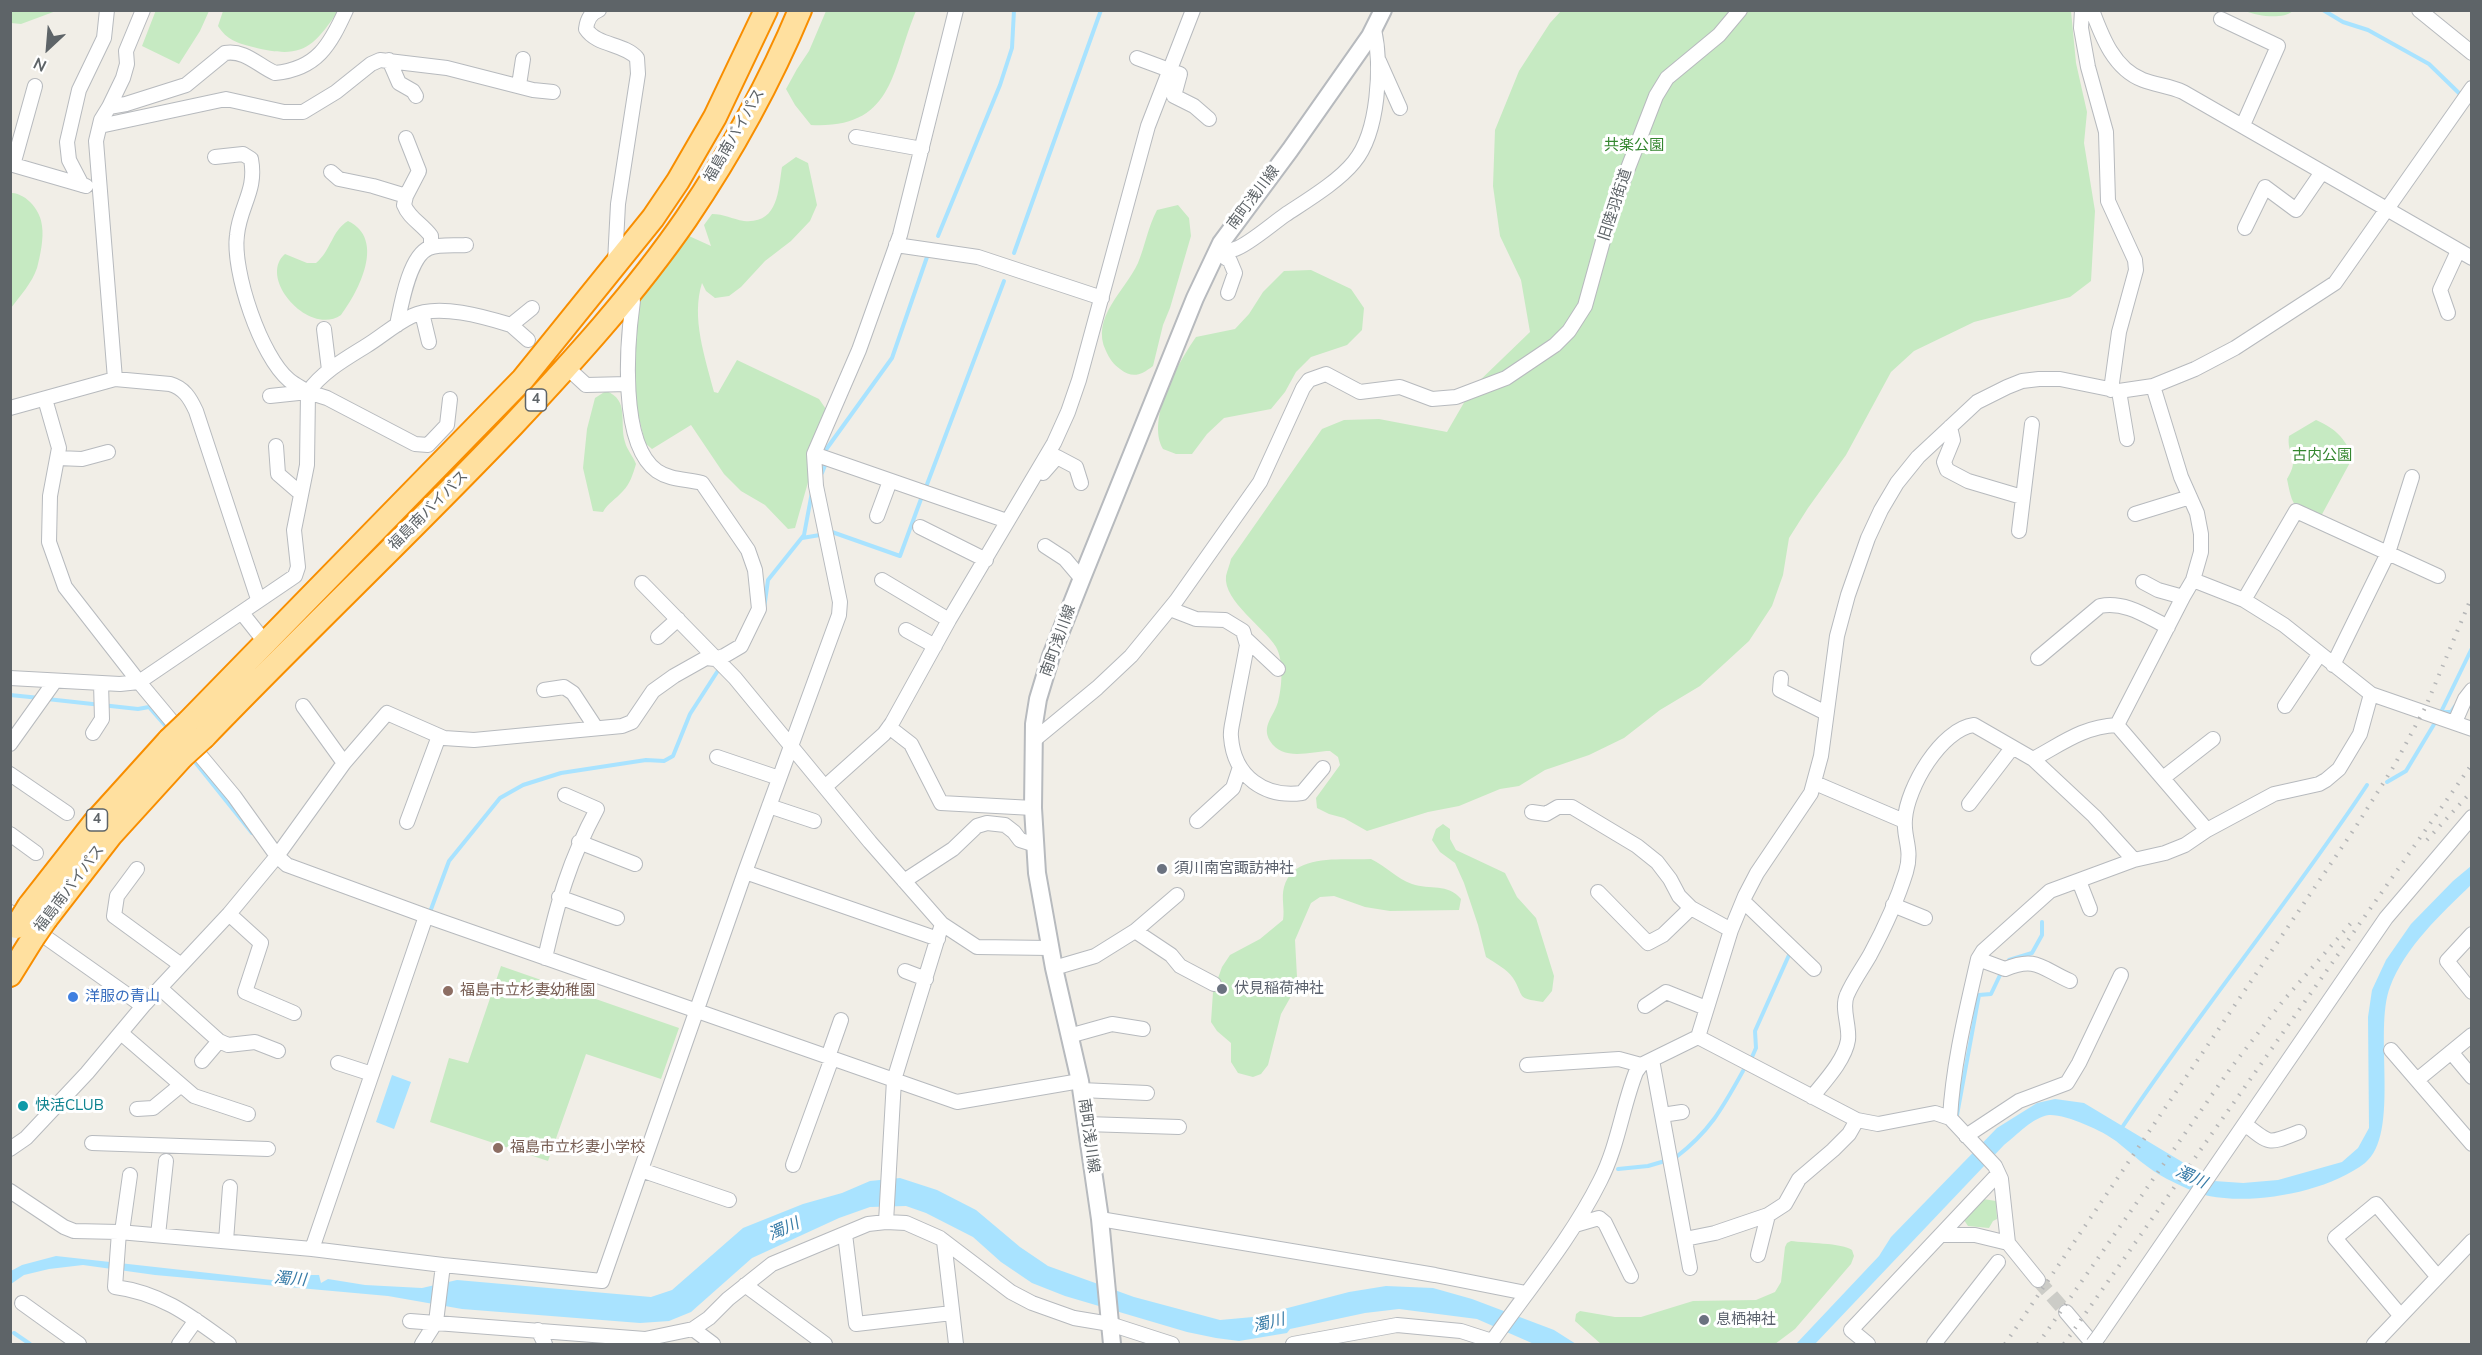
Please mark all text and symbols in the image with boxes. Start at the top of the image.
north arrow [18,18,78,78]
text: N [30,52,50,77]
street label: 福島南バイパス [701,86,769,186]
park label: 共楽公園 [1604,137,1664,155]
street label: 南町浅川線 [1224,163,1284,233]
street label: 旧陸羽街道 [1596,167,1636,243]
road number: 4 [526,389,546,411]
park label: 古内公園 [2292,447,2352,465]
street label: 福島南バイパス [386,468,472,554]
street label: 南町浅川線 [1038,603,1080,679]
road number: 4 [86,809,108,831]
street label: 福島南バイパス [31,842,109,936]
place label: 須川南宮諏訪神社 [1174,860,1294,878]
marker: 須川南宮諏訪神社 [1155,862,1169,876]
place label: 伏見稲荷神社 [1234,980,1324,998]
place label: 福島市立杉妻幼稚園 [460,982,595,1000]
marker: 伏見稲荷神社 [1215,982,1229,996]
marker: 福島市立杉妻幼稚園 [441,984,455,998]
place label: 洋服の青山 [85,988,160,1006]
marker: 洋服の青山 [66,990,80,1004]
place label: 快活CLUB [35,1097,104,1115]
street label: 南町浅川線 [1074,1098,1102,1174]
marker: 快活CLUB [16,1099,30,1113]
place label: 福島市立杉妻小学校 [510,1139,645,1157]
marker: 福島市立杉妻小学校 [491,1141,505,1155]
water label: 濁川 [2172,1163,2210,1193]
water label: 濁川 [765,1215,803,1245]
water label: 濁川 [273,1269,307,1291]
water label: 濁川 [1251,1311,1287,1337]
place label: 息栖神社 [1716,1311,1776,1329]
marker: 息栖神社 [1697,1313,1711,1327]

